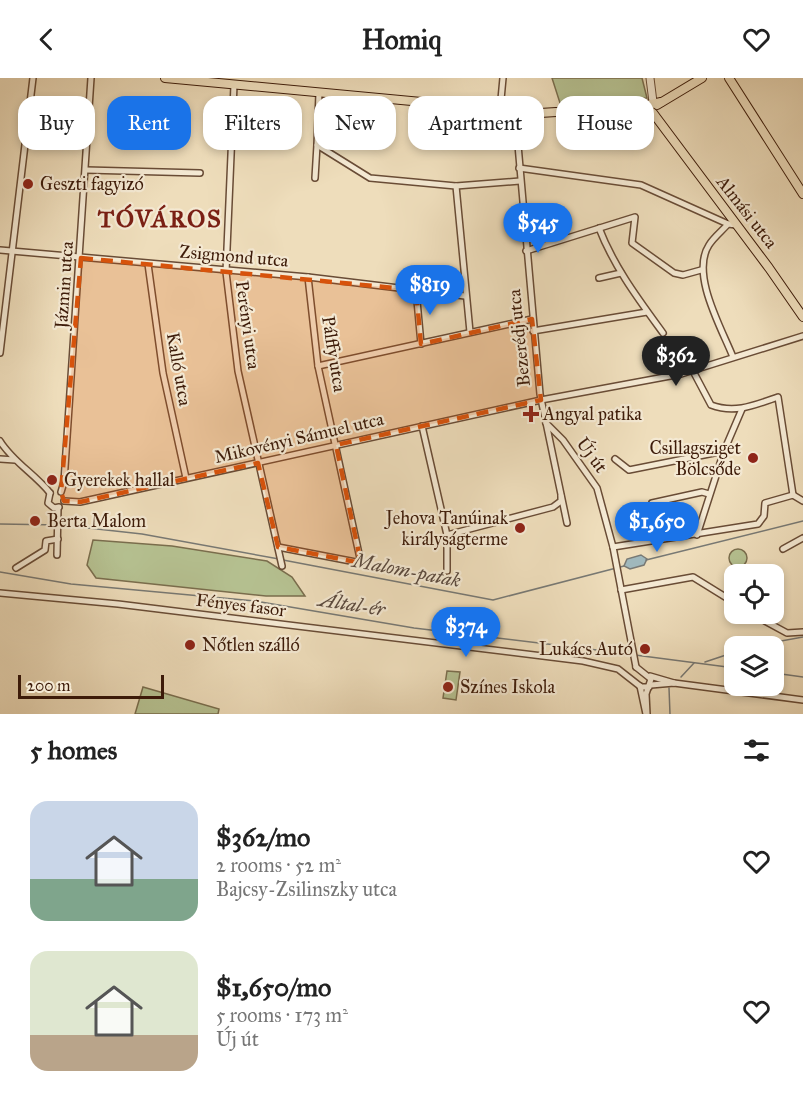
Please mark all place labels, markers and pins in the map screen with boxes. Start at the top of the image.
place label: Geszti fagyizó [40,173,144,196]
marker: Geszti fagyizó [21,177,35,191]
pin: $545 [502,203,574,254]
pin: $819 [394,265,466,316]
pin: $362 [640,336,712,387]
place label: Angyal patika [542,403,642,426]
marker: Angyal patika [524,407,538,421]
place label: Csillagsziget Bölcsőde [649,437,742,480]
marker: Csillagsziget Bölcsőde [746,451,760,465]
place label: Gyerekek hallal [64,469,175,491]
marker: Gyerekek hallal [45,473,59,487]
pin: $1,650 [608,502,706,553]
place label: Jehova Tanúinak királyságterme [384,507,509,551]
place label: Berta Malom [47,510,146,532]
marker: Berta Malom [28,514,42,528]
marker: Jehova Tanúinak királyságterme [513,521,527,535]
pin: $374 [430,607,502,658]
place label: Nőtlen szálló [202,634,300,656]
marker: Nőtlen szálló [183,638,197,652]
place label: Lukács Autó [539,638,633,660]
marker: Lukács Autó [638,642,652,656]
place label: Színes Iskola [460,676,556,698]
marker: Színes Iskola [441,680,455,694]

